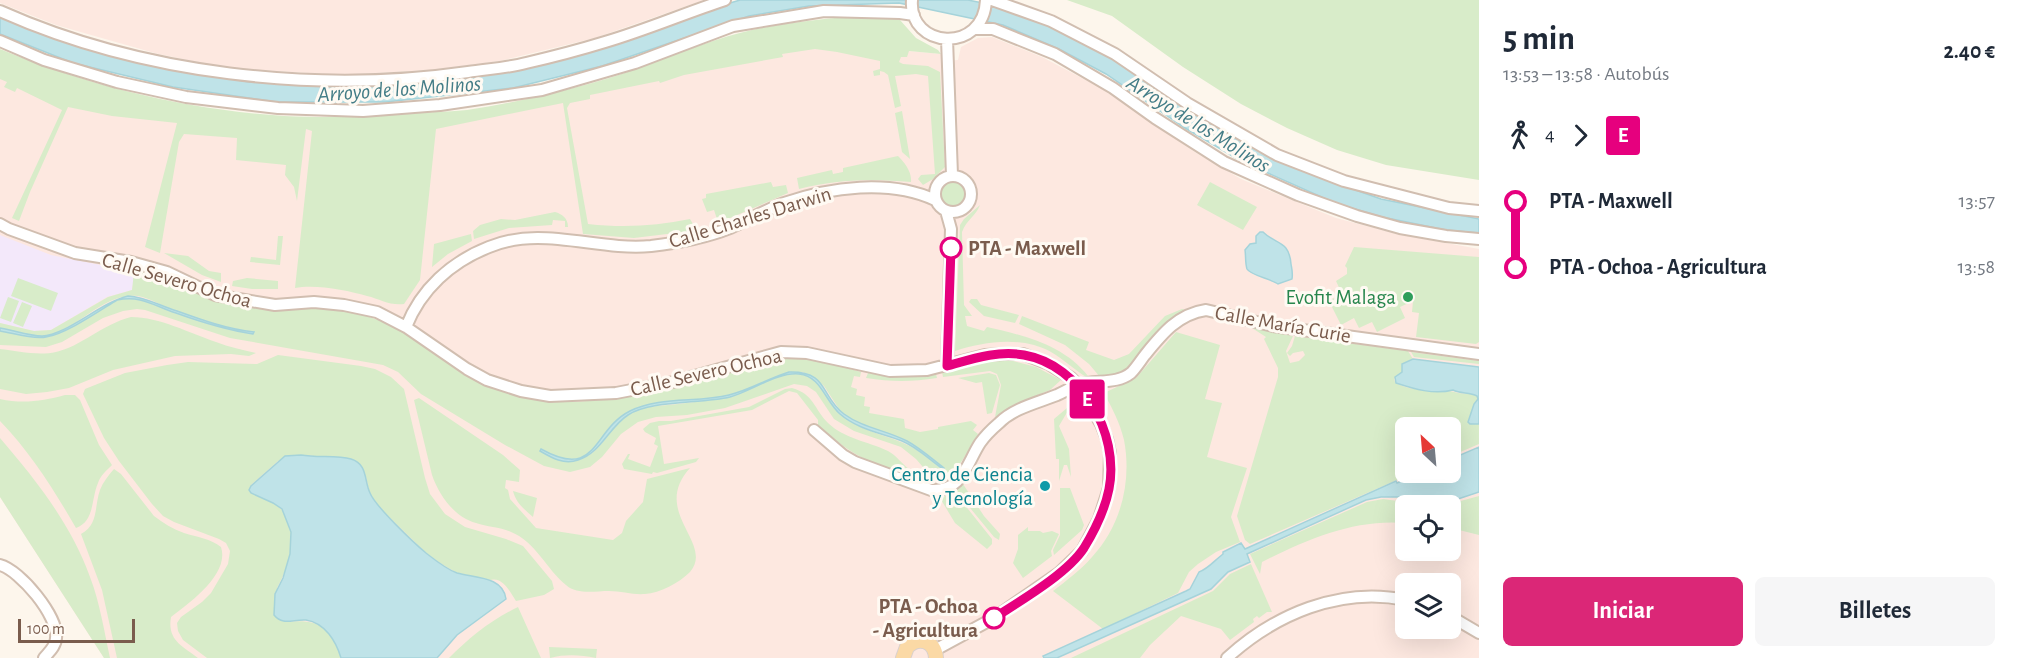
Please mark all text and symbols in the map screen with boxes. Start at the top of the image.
text: 5 min [1503,23,1575,56]
text: 2.40 € [1943,40,1995,62]
text: 13:53 – 13:58 · Autobús [1503,64,1669,84]
water label: Arroyo de los Molinos [1122,71,1274,177]
water label: Arroyo de los Molinos [316,72,482,106]
icon: walk [1503,119,1536,152]
icon: forward [1564,119,1597,152]
text: 4 [1545,125,1555,145]
text: E [1618,125,1628,146]
street label: Calle Charles Darwin [666,183,834,252]
text: PTA - Maxwell [1549,190,1673,212]
text: 13:57 [1959,191,1995,211]
marker: PTA - Maxwell [940,237,962,259]
place label: PTA - Maxwell [968,238,1086,259]
street label: Calle Severo Ochoa [100,249,254,312]
text: PTA - Ochoa - Agricultura [1549,256,1767,278]
text: 13:58 [1957,257,1995,277]
place label: Evofit Malaga [1286,287,1396,308]
marker: Evofit Malaga [1401,290,1415,304]
street label: Calle María Curie [1213,302,1353,347]
street label: Calle Severo Ochoa [628,345,784,400]
line badge: E [1068,380,1106,418]
text: E [1082,389,1092,410]
north arrow [1395,417,1461,483]
map controls [1395,417,1461,639]
place label: Centro de Ciencia y Tecnología [891,464,1033,509]
marker: Centro de Ciencia y Tecnología [1038,479,1052,493]
button: locate [1395,495,1461,561]
button: layers [1395,573,1461,639]
button: Iniciar [1503,577,1743,646]
button: Billetes [1755,577,1995,646]
place label: PTA - Ochoa - Agricultura [873,596,978,641]
marker: PTA - Ochoa - Agricultura [983,607,1005,629]
scale bar [18,616,135,644]
text: 100 m [27,621,65,637]

